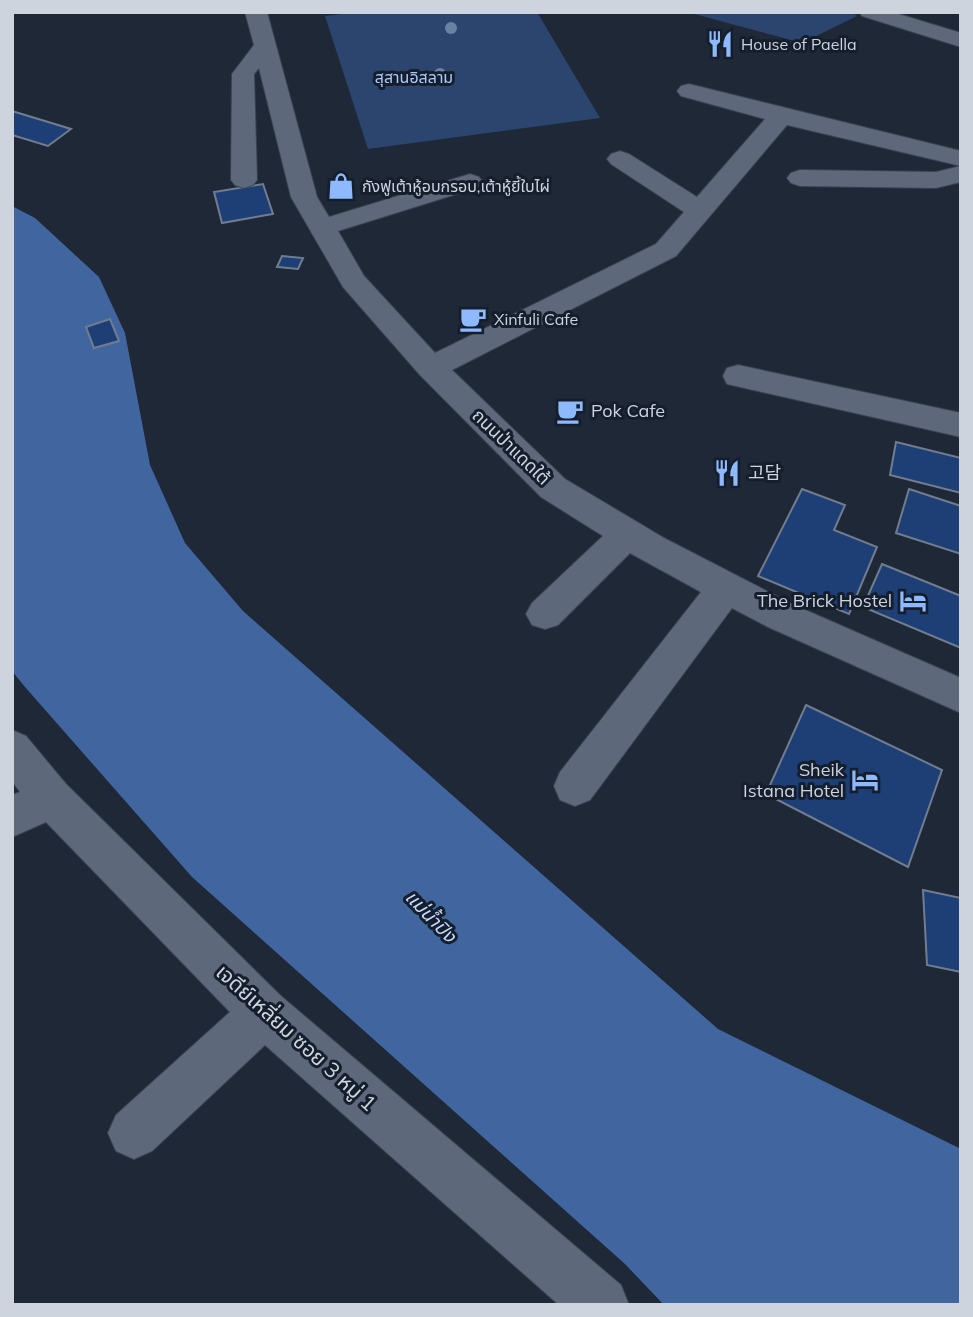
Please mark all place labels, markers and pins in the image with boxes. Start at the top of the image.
restaurant icon: House of Paella [705,29,735,59]
place label: House of Paella [741,34,857,54]
shop icon: กังฟูเต้าหู้อบกรอบ,เต้าหู้ยี้ใบไผ่ [326,171,356,201]
place label: กังฟูเต้าหู้อบกรอบ,เต้าหู้ยี้ใบไผ่ [362,175,550,196]
cafe icon: Xinfuli Cafe [458,304,488,334]
place label: Xinfuli Cafe [494,309,578,329]
cafe icon: Pok Cafe [555,396,585,426]
place label: Pok Cafe [591,399,665,422]
restaurant icon: 고담 [712,458,742,488]
place label: 고담 [748,461,781,484]
hotel icon: The Brick Hostel [898,586,928,616]
place label: The Brick Hostel [757,589,892,612]
place label: Sheik Istana Hotel [743,758,845,802]
hotel icon: Sheik Istana Hotel [850,765,880,795]

